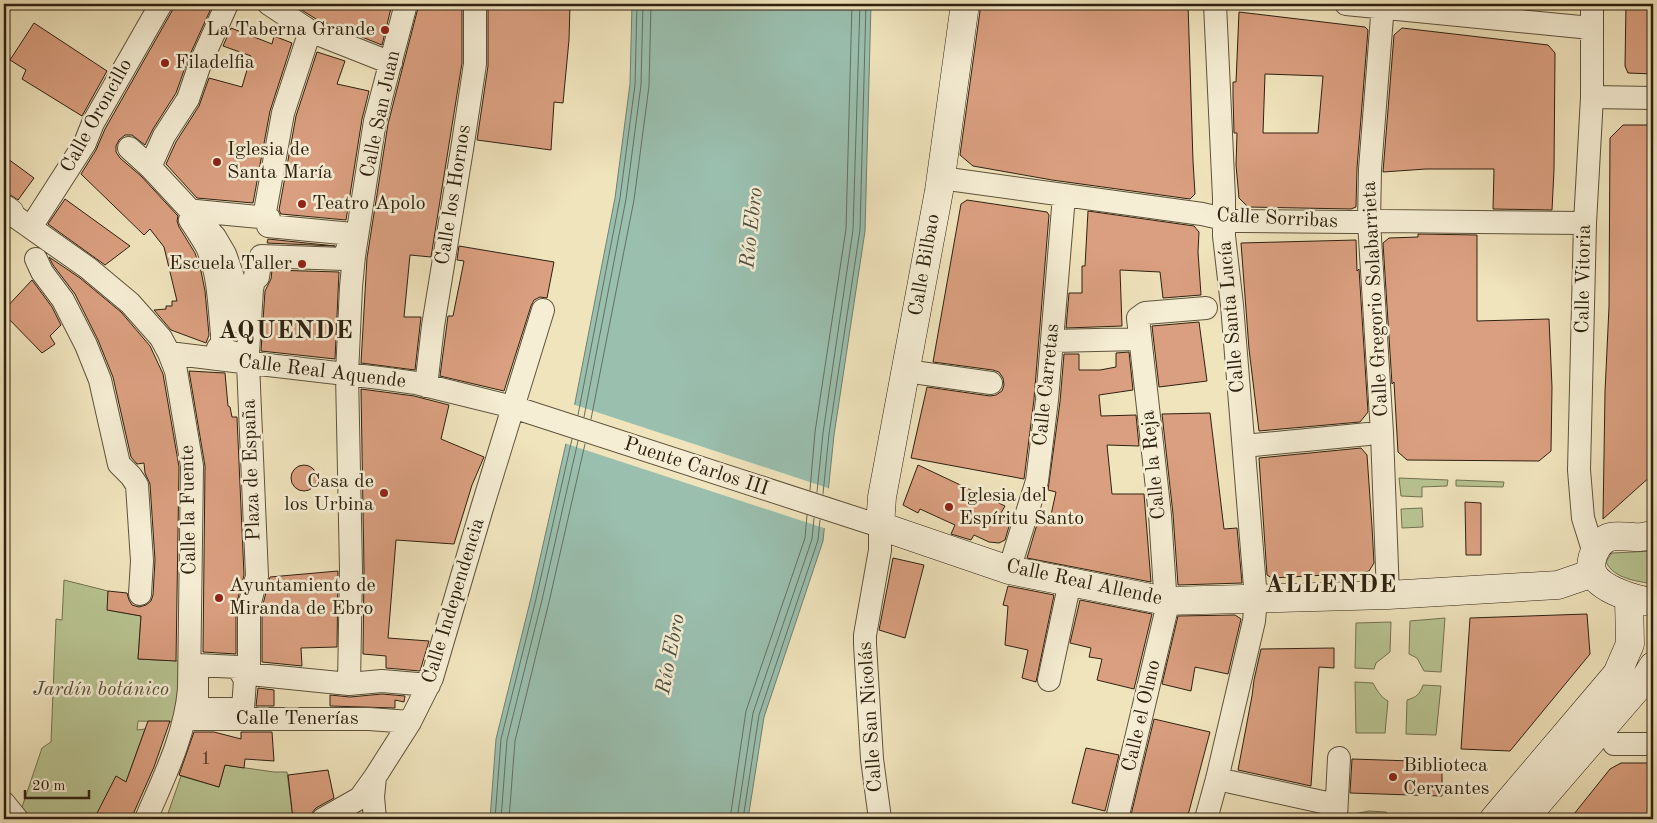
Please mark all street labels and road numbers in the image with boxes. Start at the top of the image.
street label: Calle San Juan [358,48,404,180]
street label: Calle Oroncillo [58,56,136,176]
street label: Calle los Hornos [433,123,475,267]
street label: Calle Gregorio Solabarrieta [1360,180,1392,417]
street label: Calle Sorribas [1216,206,1338,232]
street label: Calle Bilbao [906,212,944,318]
street label: Calle Vitoria [1573,224,1595,334]
street label: Calle Santa Lucía [1215,240,1249,394]
street label: Calle Carretas [1031,323,1063,447]
street label: Calle Real Aquende [237,352,407,392]
street label: Plaza de España [240,399,264,541]
street label: Calle la Reja [1138,409,1170,521]
street label: Puente Carlos III [621,434,771,500]
street label: Calle la Fuente [178,445,200,575]
street label: Calle Independencia [419,516,489,686]
street label: Calle Real Allende [1004,557,1164,609]
street label: Calle San Nicolás [856,641,886,793]
street label: Calle el Olmo [1119,658,1165,774]
street label: Calle Tenerías [235,709,359,729]

